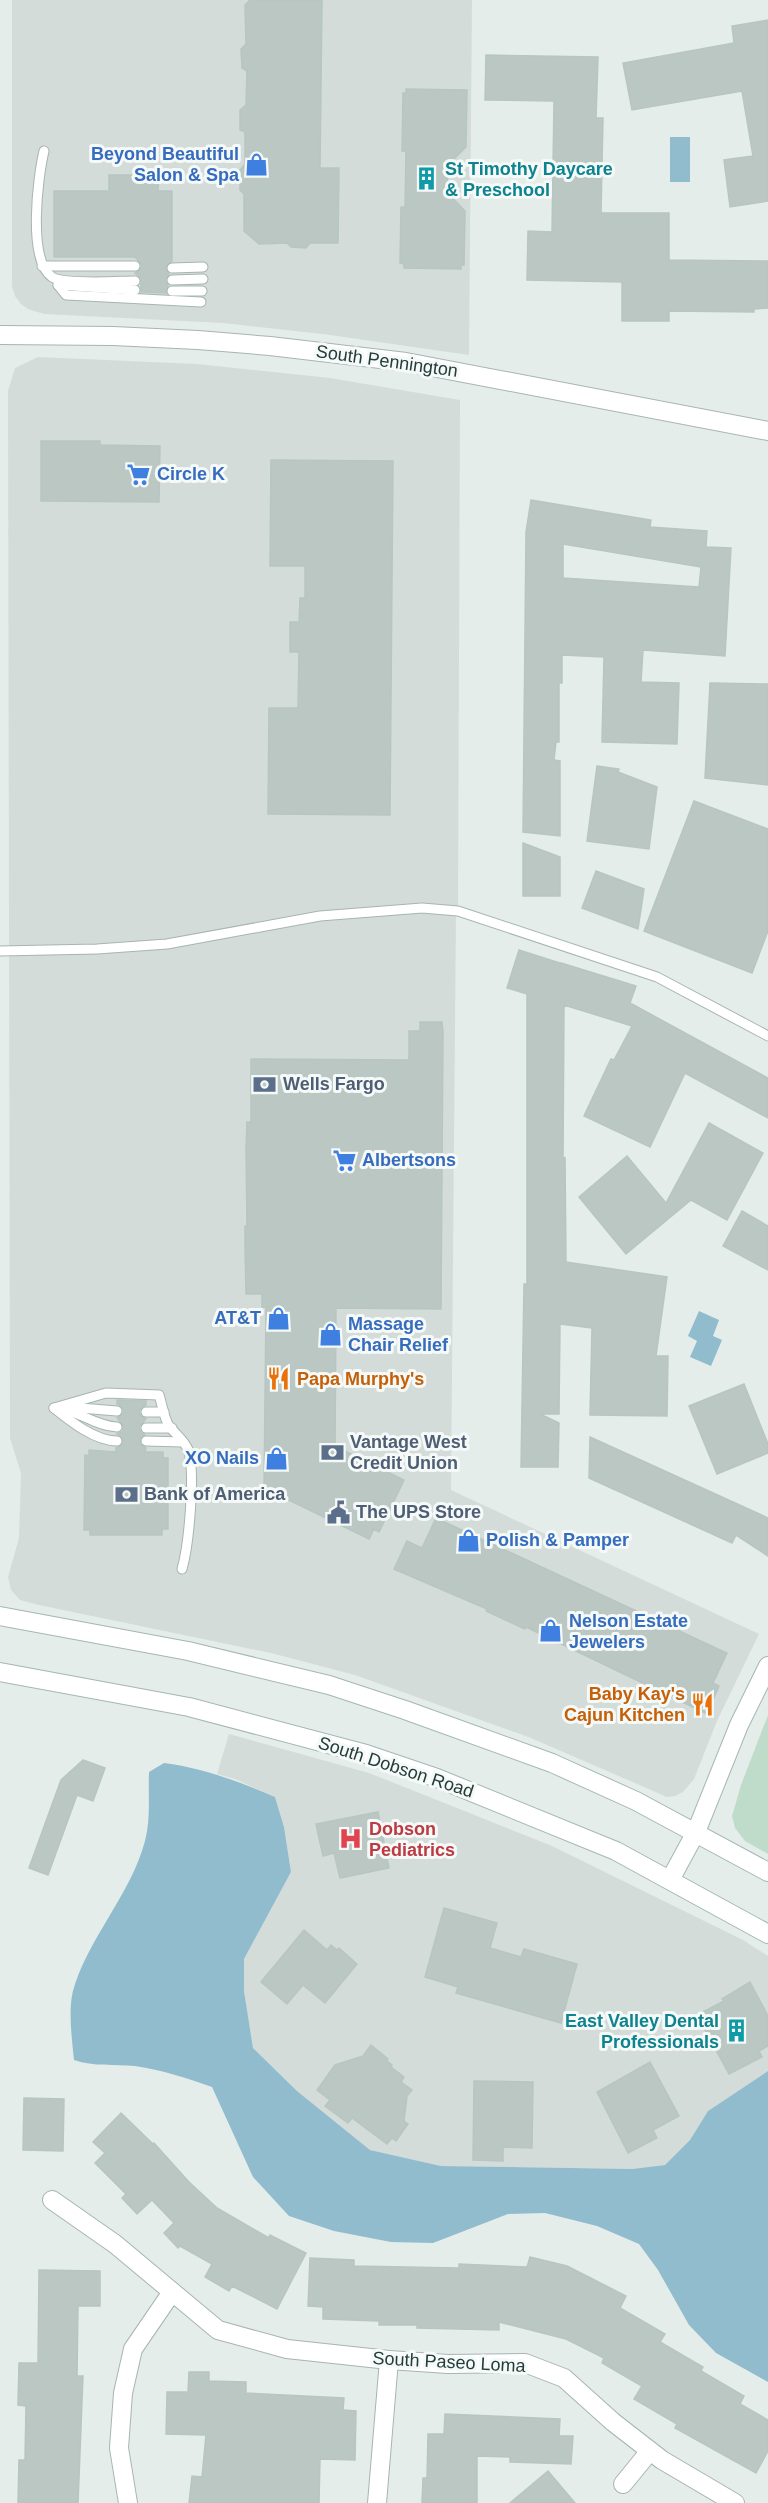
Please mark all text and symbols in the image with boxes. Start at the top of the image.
place label: Beyond Beautiful Salon & Spa [91,144,240,185]
shop icon: Beyond Beautiful Salon & Spa [244,151,270,177]
place label: St Timothy Daycare & Preschool [445,159,613,200]
building icon: St Timothy Daycare & Preschool [414,166,440,192]
street label: South Pennington [315,341,459,381]
supermarket icon: Circle K [126,461,152,487]
place label: Circle K [157,464,225,484]
bank icon: Wells Fargo [252,1071,278,1097]
place label: Wells Fargo [283,1074,385,1094]
supermarket icon: Albertsons [331,1147,357,1173]
place label: Albertsons [362,1150,456,1170]
shop icon: AT&T [266,1305,292,1331]
place label: AT&T [214,1308,261,1328]
place label: Massage Chair Relief [348,1314,449,1355]
shop icon: Massage Chair Relief [317,1321,343,1347]
restaurant icon: Papa Murphy's [266,1366,292,1392]
place label: Papa Murphy's [297,1369,424,1389]
place label: Vantage West Credit Union [350,1432,467,1473]
bank icon: Vantage West Credit Union [319,1439,345,1465]
shop icon: XO Nails [264,1445,290,1471]
place label: XO Nails [185,1448,259,1468]
bank icon: Bank of America [113,1481,139,1507]
place label: Bank of America [144,1484,286,1504]
public building icon: The UPS Store [325,1499,351,1525]
place label: The UPS Store [356,1502,481,1522]
shop icon: Polish & Pamper [455,1527,481,1553]
place label: Polish & Pamper [486,1530,629,1550]
place label: Nelson Estate Jewelers [569,1611,688,1652]
shop icon: Nelson Estate Jewelers [538,1618,564,1644]
place label: Baby Kay's Cajun Kitchen [564,1684,685,1725]
restaurant icon: Baby Kay's Cajun Kitchen [690,1691,716,1717]
street label: South Dobson Road [316,1732,476,1802]
place label: Dobson Pediatrics [369,1819,455,1860]
hospital icon: Dobson Pediatrics [338,1826,364,1852]
place label: East Valley Dental Professionals [565,2011,719,2052]
building icon: East Valley Dental Professionals [724,2018,750,2044]
street label: South Paseo Loma [372,2348,527,2376]

